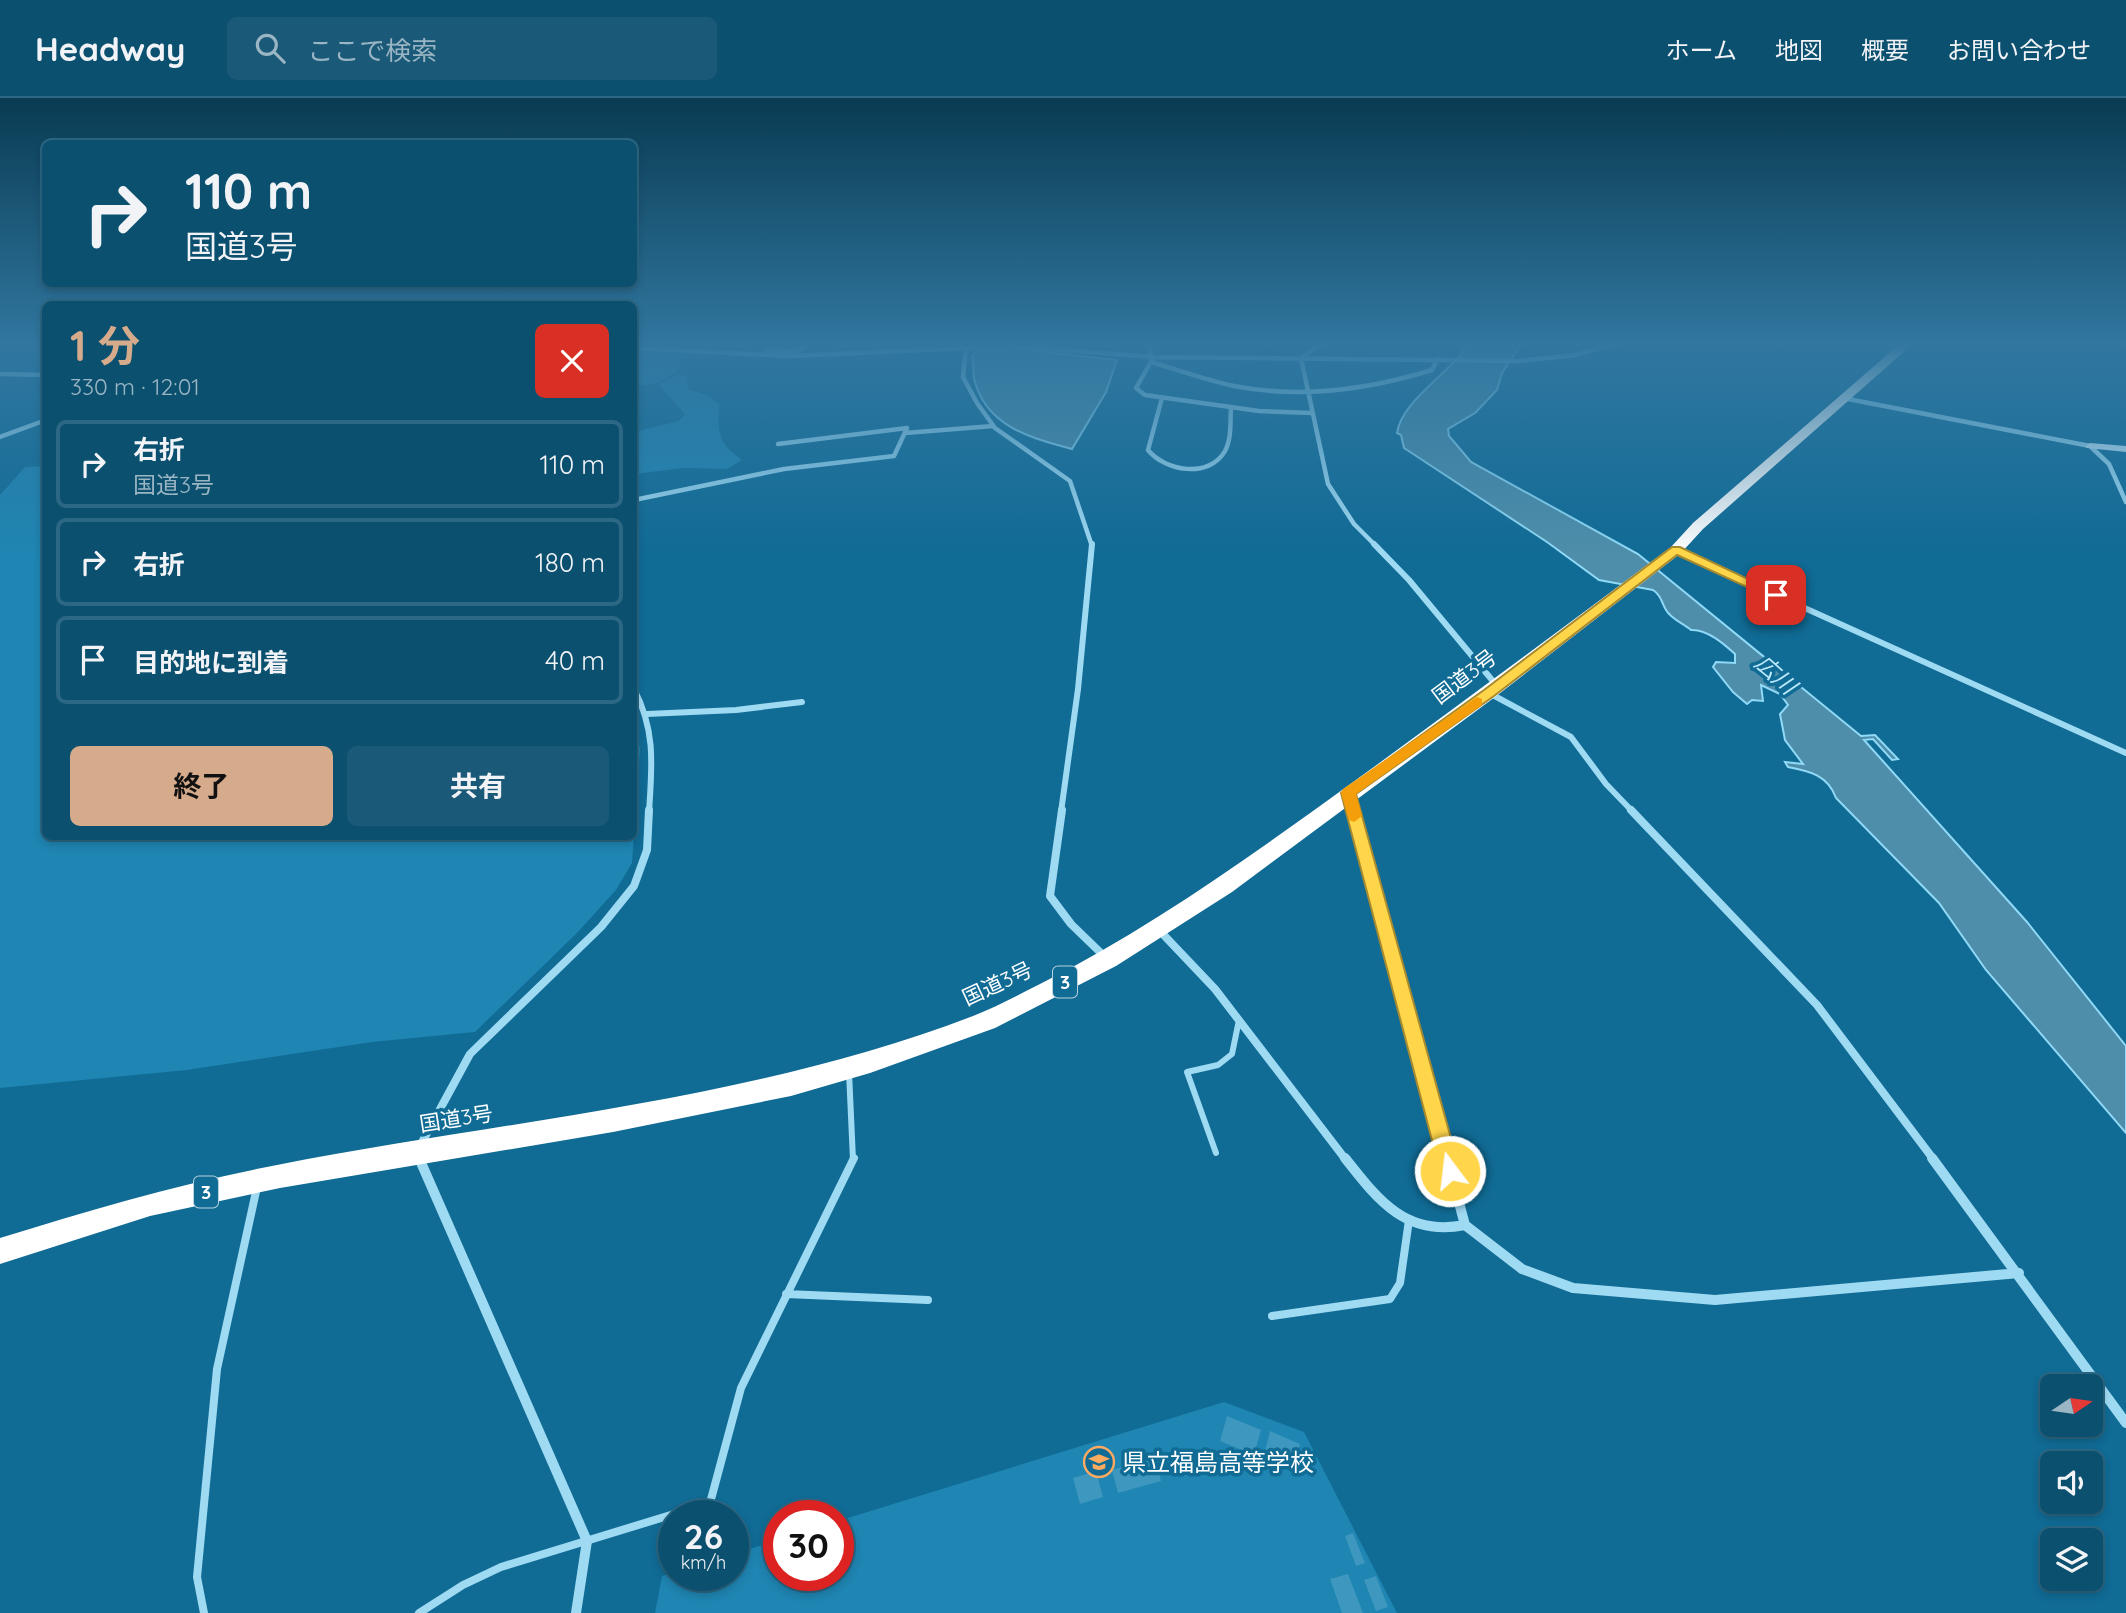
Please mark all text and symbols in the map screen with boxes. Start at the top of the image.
search box [227,17,717,80]
text: Headway [35,28,185,69]
icon: search [251,29,289,67]
text: ここで検索 [307,34,437,67]
text: ホーム [1666,35,1737,65]
text: 地図 [1775,35,1823,65]
text: 概要 [1861,35,1909,65]
text: お問い合わせ [1947,35,2091,65]
text: 110 m [185,160,312,221]
icon: right [70,168,161,259]
text: 国道3号 [185,226,298,266]
text: 1 分 [70,319,140,372]
button: close [535,324,609,398]
text: 330 m · 12:01 [70,372,200,401]
text: 右折 [133,433,185,466]
icon: right [74,445,112,483]
text: 110 m [539,448,605,481]
text: 国道3号 [133,470,214,499]
icon: right [74,543,112,581]
text: 180 m [535,546,605,579]
text: 右折 [133,548,185,581]
pin [1746,565,1806,625]
icon: arrive [1757,576,1795,614]
icon: arrive [74,641,112,679]
street label: 国道3号 [1427,643,1501,709]
text: 40 m [545,644,605,677]
text: 目的地に到着 [133,646,289,679]
water label: 広川 [1749,648,1805,702]
button: 終了 [70,746,333,826]
button: 共有 [347,746,609,826]
street label: 国道3号 [958,956,1036,1010]
road number: 3 [1053,967,1077,998]
street label: 国道3号 [417,1099,495,1137]
position arrow [1413,1134,1487,1208]
road number: 3 [194,1176,218,1208]
north arrow [2040,1374,2104,1437]
map controls [2040,1374,2103,1591]
school or university icon: 県立福島高等学校 [1082,1445,1116,1479]
place label: 県立福島高等学校 [1122,1447,1314,1477]
button: sound [2040,1451,2103,1514]
speed limit sign: 30 [763,1500,854,1591]
text: 26 [684,1514,723,1558]
button: layers [2040,1528,2103,1591]
text: km/h [681,1551,726,1574]

